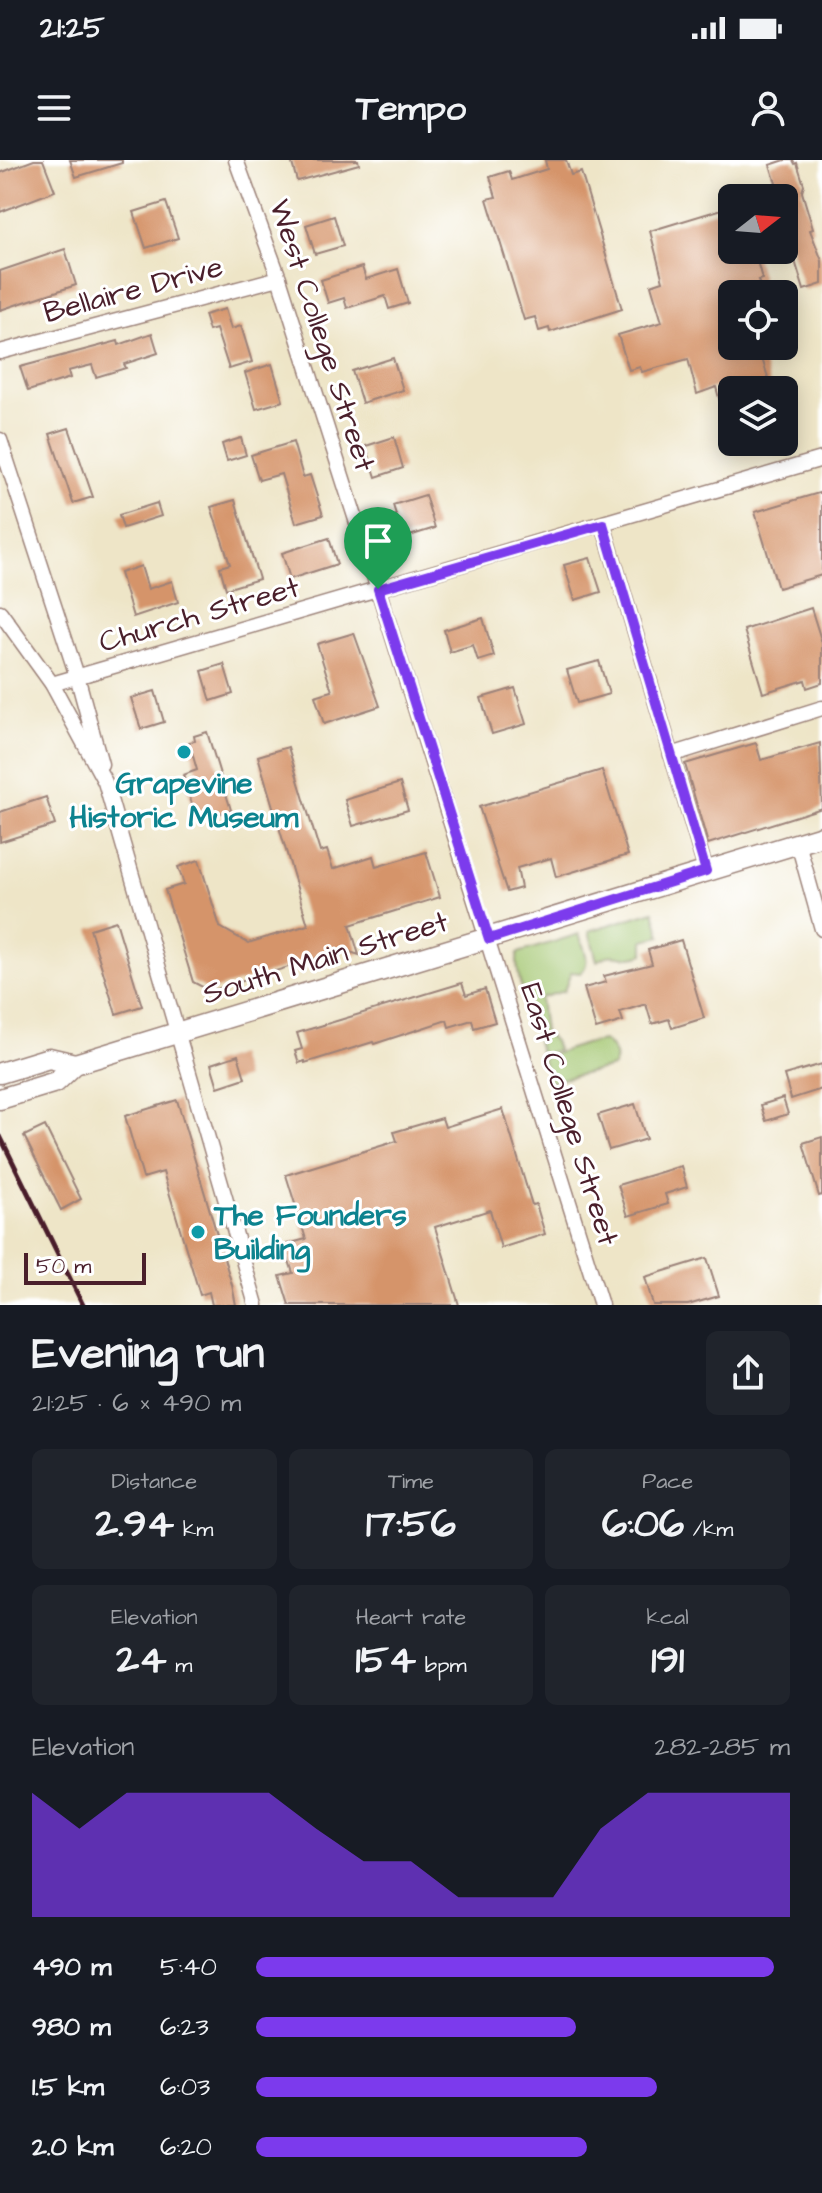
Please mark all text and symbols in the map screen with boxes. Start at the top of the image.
text: 21:25 [40,7,104,49]
text: Tempo [356,83,466,134]
icon: menu [32,86,76,130]
icon: person [746,86,790,130]
north arrow [718,184,798,264]
map controls [718,184,798,456]
street label: West College Street [257,194,386,477]
street label: Bellaire Drive [39,246,228,334]
button: locate [718,280,798,360]
button: layers [718,376,798,456]
pin [344,507,412,589]
icon: arrive [356,519,400,563]
street label: Church Street [94,566,304,664]
marker: Grapevine Historic Museum [175,743,193,761]
place label: Grapevine Historic Museum [70,763,299,839]
street label: South Main Street [197,901,453,1015]
street label: East College Street [508,978,629,1251]
place label: The Founders Building [213,1195,407,1273]
marker: The Founders Building [189,1223,207,1241]
scale bar [24,1249,146,1285]
text: 50 m [36,1251,91,1282]
text: Evening run [32,1324,264,1385]
button: share [706,1331,790,1415]
text: 21:25 · 6 × 490 m [32,1385,241,1421]
text: Distance [112,1466,197,1497]
text: Time [388,1466,434,1497]
text: Pace [642,1466,693,1497]
text: 2.94 [95,1497,174,1552]
text: 17:56 [366,1497,456,1552]
text: 6:06 [602,1497,684,1552]
text: km [174,1514,213,1545]
text: /km [684,1514,733,1545]
text: Elevation [111,1602,198,1633]
text: Heart rate [356,1602,466,1633]
text: kcal [647,1602,689,1633]
text: 24 [116,1633,166,1688]
text: 154 [355,1633,416,1688]
text: 191 [651,1633,684,1688]
text: m [166,1650,192,1681]
text: bpm [416,1650,467,1681]
text: Elevation [32,1729,134,1765]
text: 282–285 m [655,1729,790,1765]
text: 490 m [32,1949,112,1985]
text: 5:40 [160,1949,217,1985]
text: 980 m [32,2009,111,2045]
text: 6:23 [160,2009,209,2045]
text: 1.5 km [32,2069,104,2105]
text: 6:03 [160,2069,210,2105]
text: 2.0 km [32,2129,114,2165]
text: 6:20 [160,2129,212,2165]

